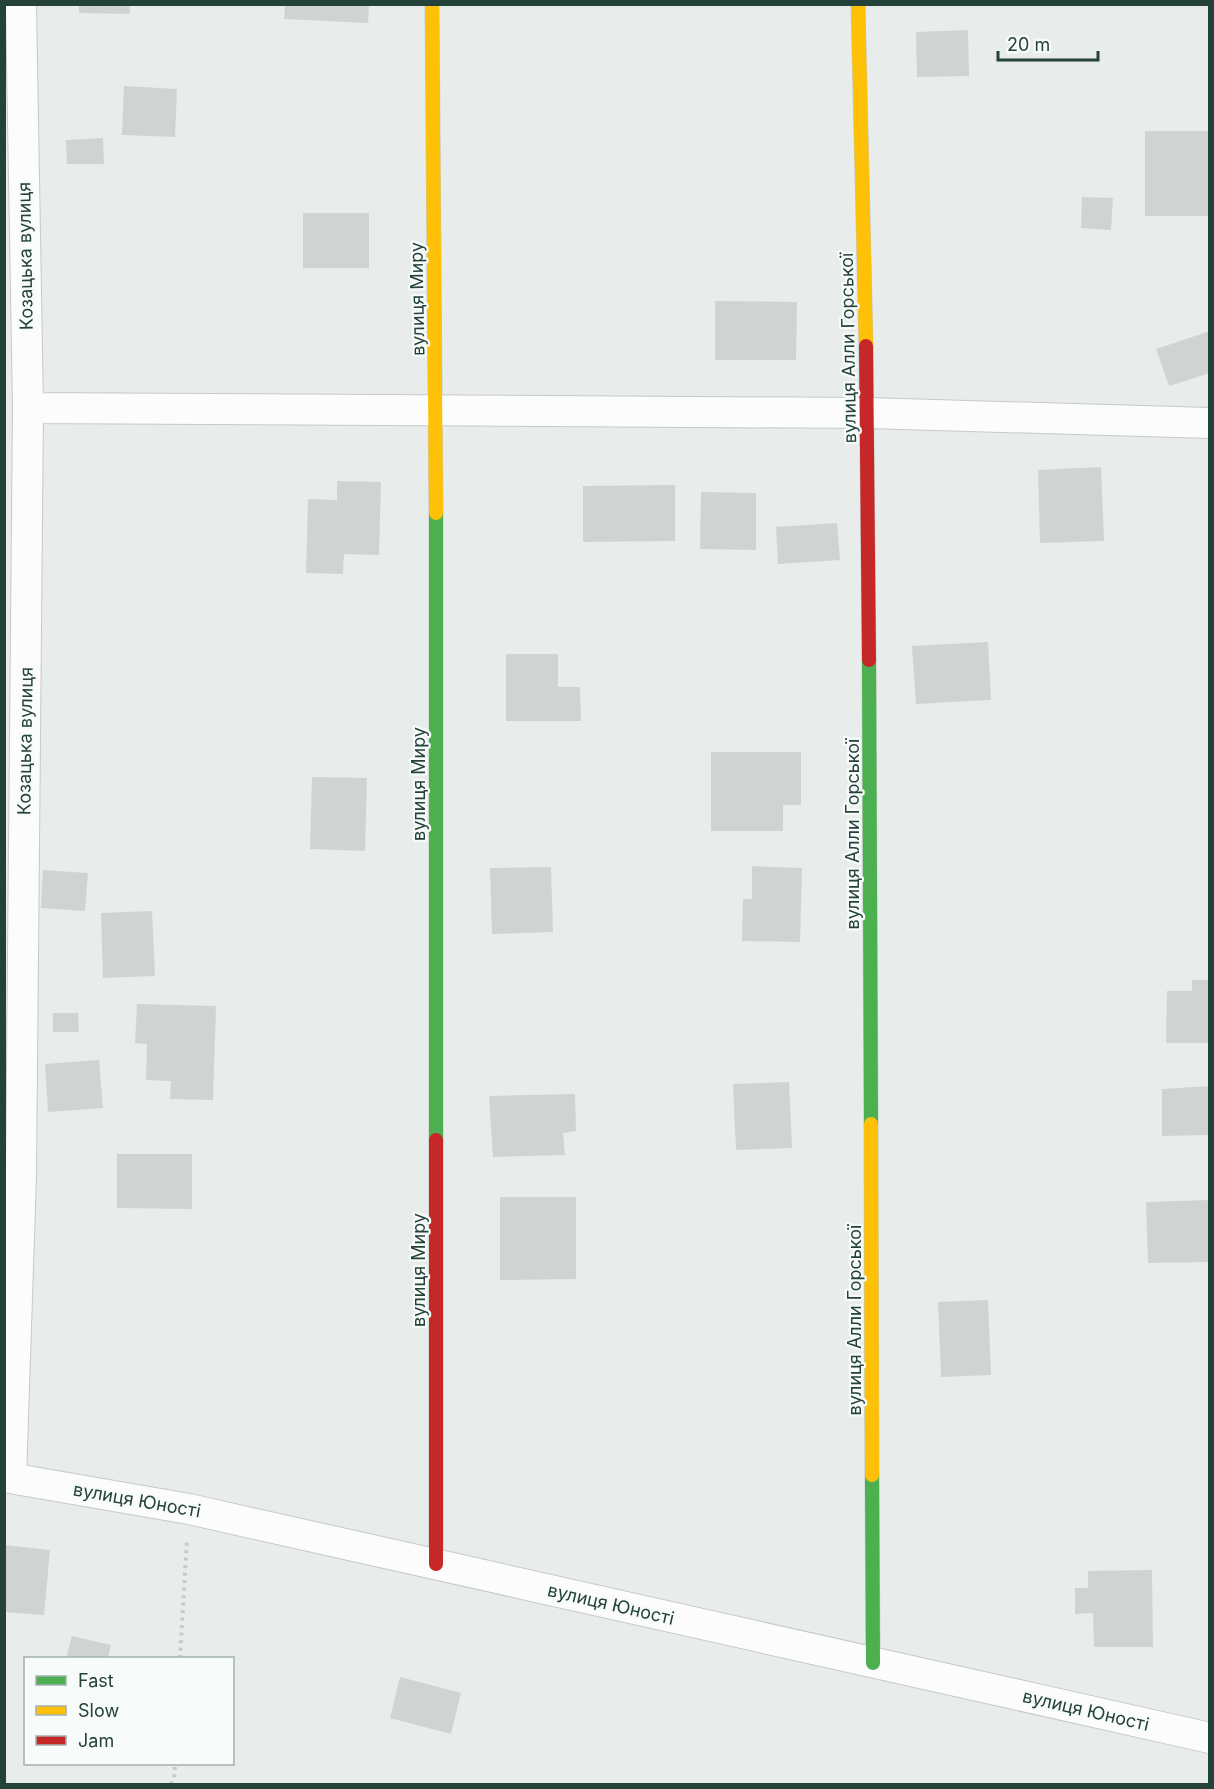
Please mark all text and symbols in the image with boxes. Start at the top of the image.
scale bar [998,24,1098,62]
text: 20 m [1007,34,1050,55]
street label: Козацька вулиця [13,182,37,330]
street label: вулиця Миру [406,242,428,356]
street label: вулиця Алли Горської [836,251,860,444]
street label: Козацька вулиця [13,667,37,815]
street label: вулиця Миру [408,727,429,841]
street label: вулиця Алли Горської [842,737,863,929]
street label: вулиця Миру [408,1213,429,1327]
street label: вулиця Алли Горської [844,1223,865,1415]
street label: вулиця Юності [72,1478,202,1522]
street label: вулиця Юності [546,1579,676,1629]
legend [24,1657,234,1765]
text: Fast [78,1670,114,1691]
street label: вулиця Юності [1021,1685,1151,1735]
text: Slow [78,1700,119,1721]
text: Jam [78,1730,114,1751]

